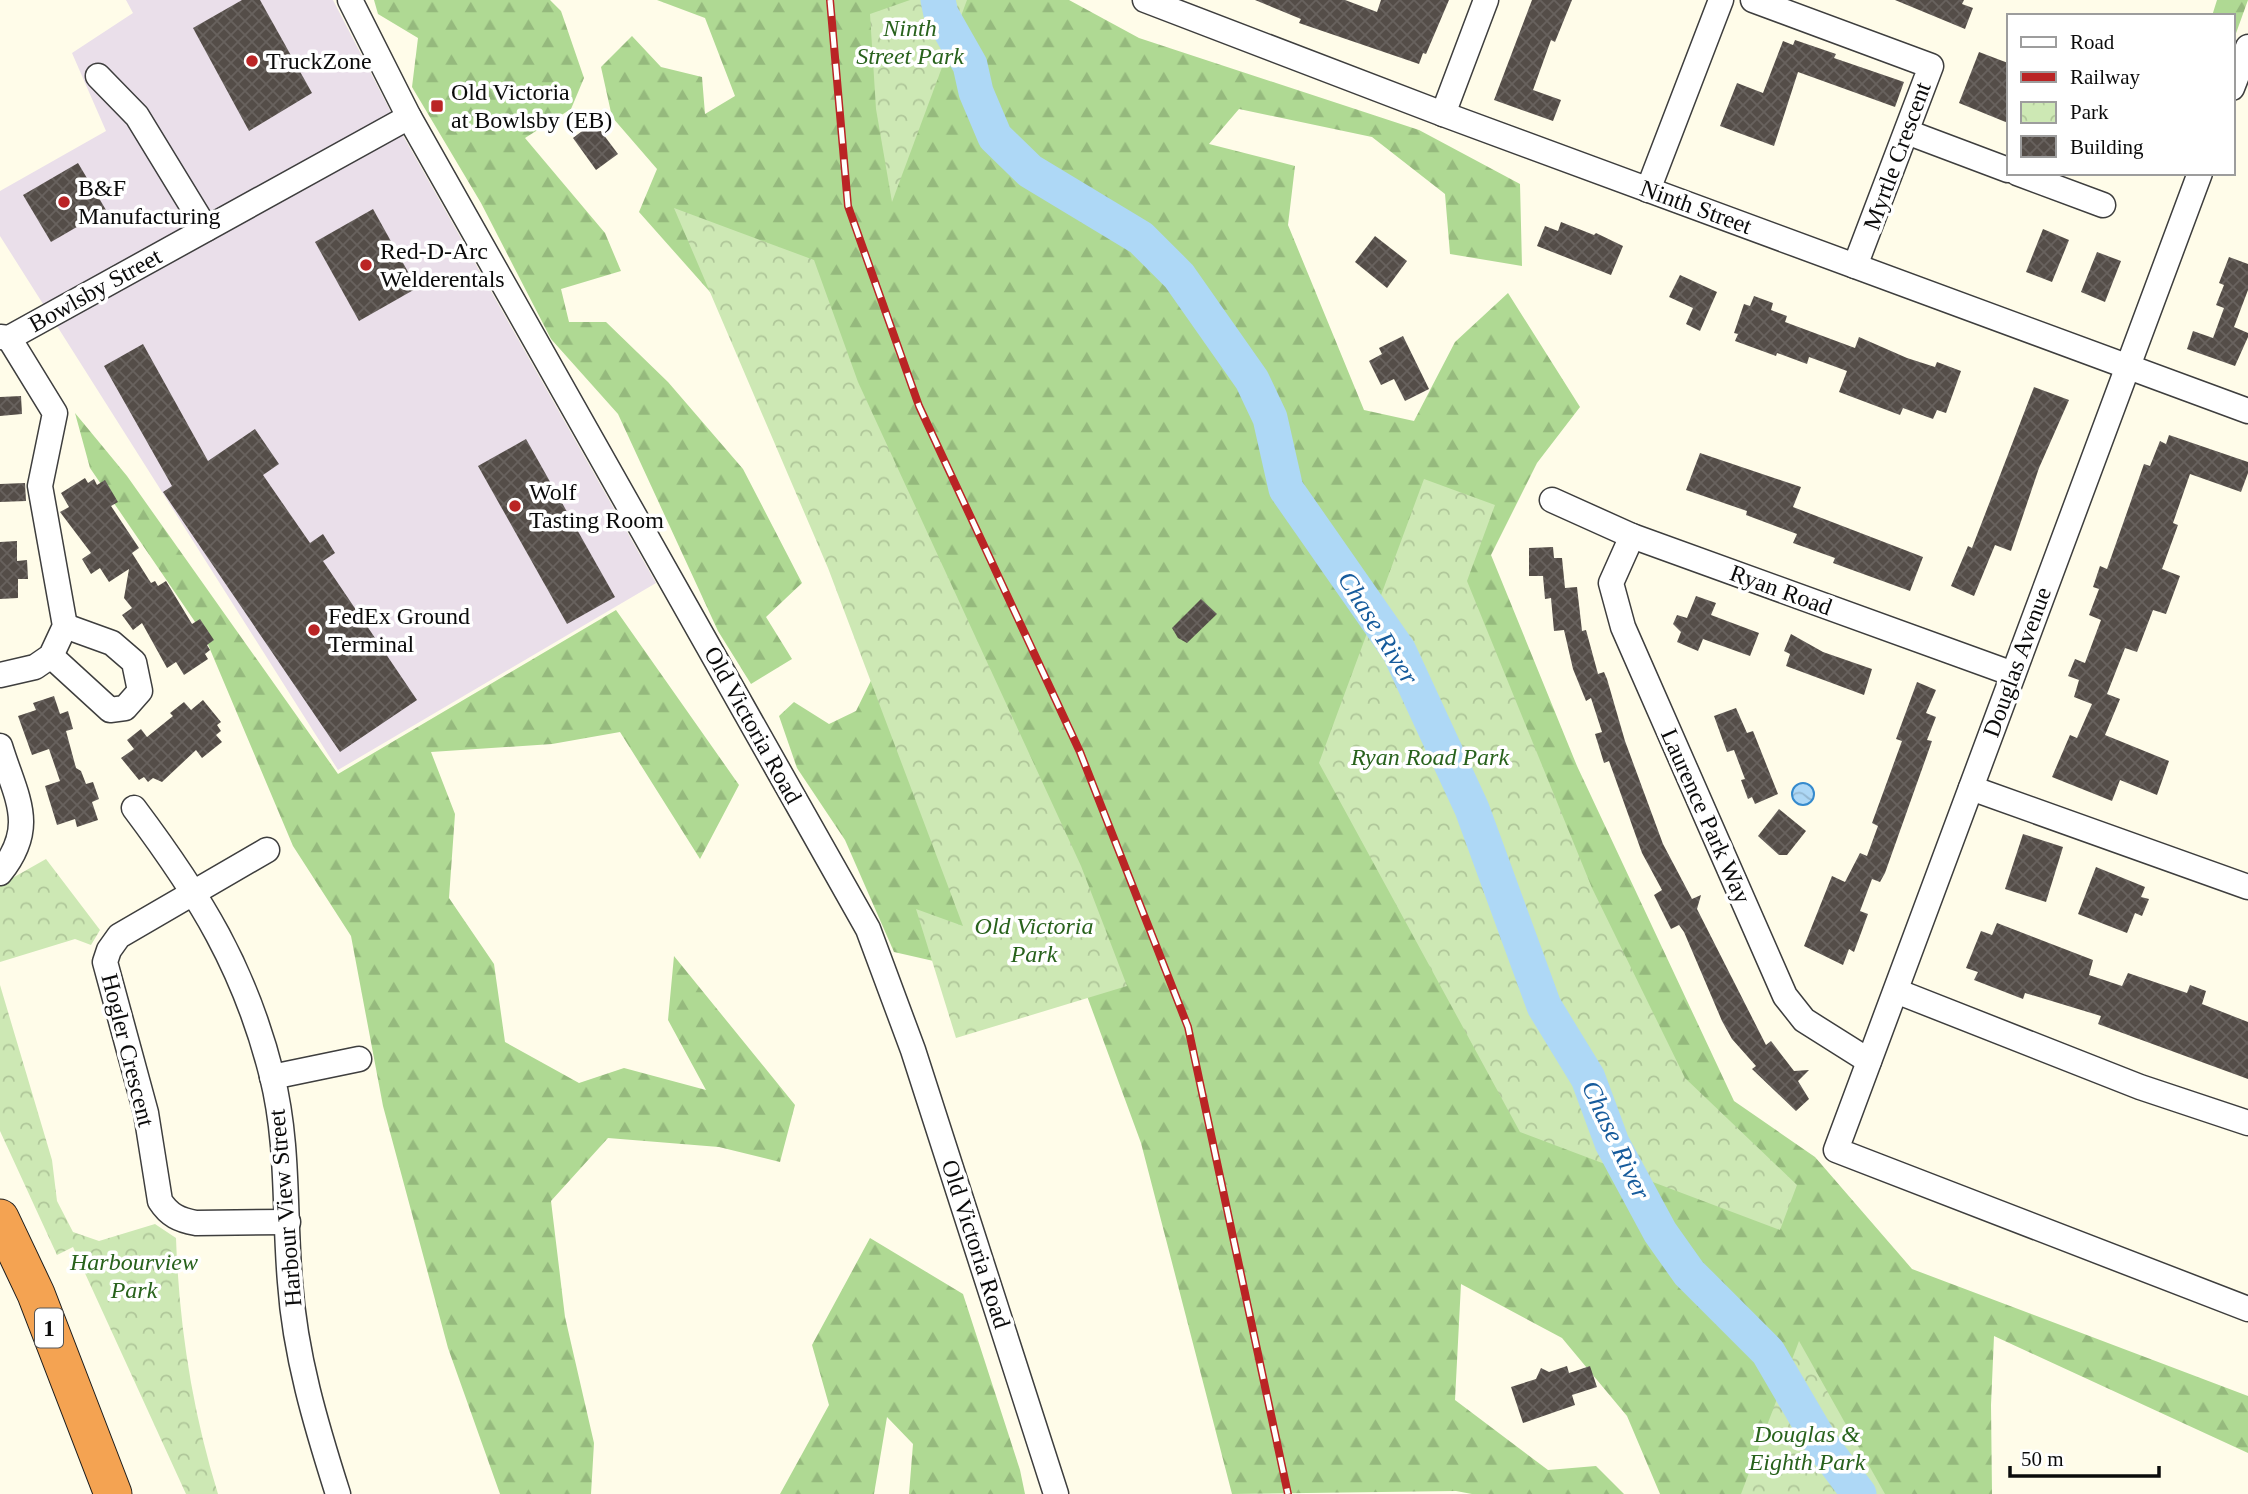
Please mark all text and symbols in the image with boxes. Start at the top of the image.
legend [2007,14,2234,175]
park label: Ninth Street Park [856,15,964,69]
text: Road [2070,30,2115,54]
place label: TruckZone [266,48,372,74]
marker: TruckZone [244,53,260,69]
text: Railway [2070,65,2140,89]
street label: Myrtle Crescent [1858,78,1936,233]
place label: Old Victoria at Bowlsby (EB) [451,79,612,133]
marker: Old Victoria at Bowlsby (EB) [429,98,445,114]
text: Park [2070,100,2109,124]
text: Building [2070,135,2144,159]
place label: B&F Manufacturing [78,175,221,229]
street label: Ninth Street [1637,175,1756,239]
marker: B&F Manufacturing [56,194,72,210]
place label: Red-D-Arc Welderentals [380,238,505,292]
street label: Bowlsby Street [24,243,166,337]
marker: Red-D-Arc Welderentals [358,257,374,273]
place label: Wolf Tasting Room [529,479,664,533]
marker: Wolf Tasting Room [507,498,523,514]
street label: Ryan Road [1727,560,1835,620]
water label: Chase River [1332,566,1425,691]
street label: Douglas Avenue [1978,584,2056,740]
place label: FedEx Ground Terminal [328,603,470,657]
marker: FedEx Ground Terminal [306,622,322,638]
street label: Old Victoria Road [699,642,807,808]
street label: Laurence Park Way [1656,725,1756,907]
park label: Ryan Road Park [1350,744,1509,770]
park label: Old Victoria Park [975,913,1093,967]
street label: Hogler Crescent [96,971,160,1129]
water label: Chase River [1576,1076,1657,1205]
street label: Harbour View Street [263,1108,307,1308]
street label: Old Victoria Road [937,1157,1015,1331]
park label: Harbourview Park [69,1249,198,1303]
road number: 1 [35,1308,63,1348]
park label: Douglas & Eighth Park [1748,1421,1866,1475]
scale bar [2010,1434,2159,1478]
text: 50 m [2021,1447,2064,1471]

